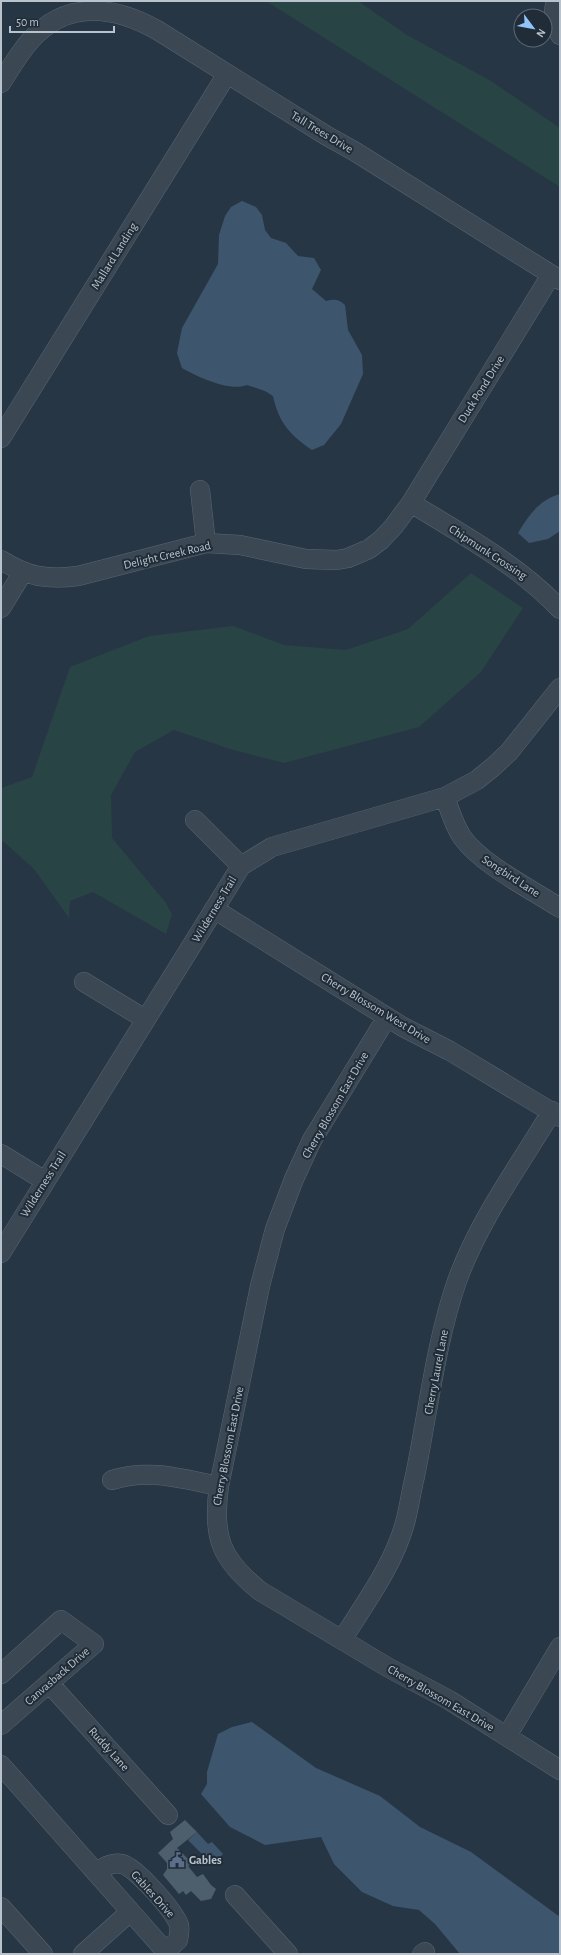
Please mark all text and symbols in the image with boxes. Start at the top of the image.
scale bar [10,8,114,34]
north arrow [513,8,553,48]
text: 50 m [16,16,39,28]
text: N [534,27,548,39]
street label: Tall Trees Drive [289,109,355,155]
street label: Mallard Landing [89,220,139,291]
street label: Duck Pond Drive [456,353,506,425]
street label: Chipmunk Crossing [447,522,529,582]
street label: Delight Creek Road [122,539,212,571]
street label: Songbird Lane [480,853,542,899]
street label: Wilderness Trail [190,874,238,944]
street label: Cherry Blossom West Drive [319,971,433,1046]
street label: Cherry Blossom East Drive [300,1050,371,1161]
street label: Wilderness Trail [18,1149,68,1219]
street label: Cherry Laurel Lane [422,1329,451,1416]
street label: Cherry Blossom East Drive [211,1386,246,1507]
street label: Canvasback Drive [22,1645,92,1707]
street label: Cherry Blossom East Drive [385,1663,496,1734]
street label: Ruddy Lane [86,1725,132,1774]
public building icon: Gables [168,1851,186,1869]
place label: Gables [189,1854,222,1866]
street label: Gables Drive [129,1868,177,1920]

